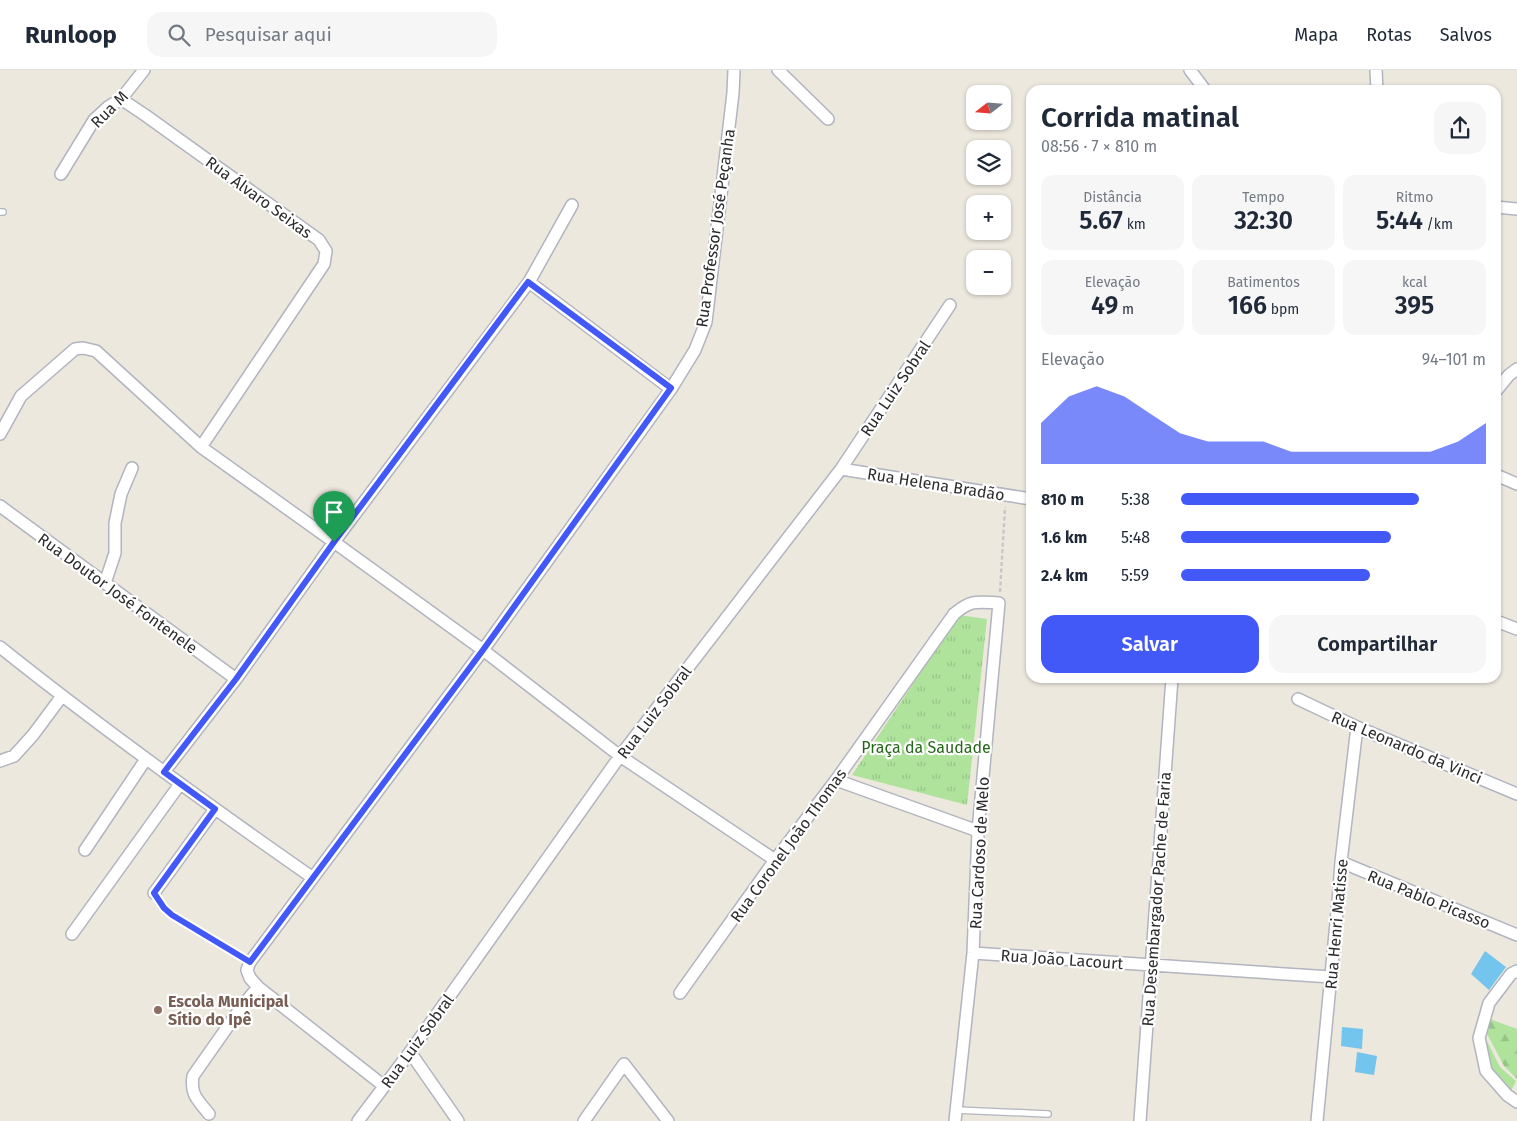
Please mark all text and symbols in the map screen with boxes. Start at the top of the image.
search box [147,12,497,57]
text: Runloop [25,21,117,49]
icon: search [165,21,193,49]
text: Pesquisar aqui [205,23,332,46]
text: Mapa [1294,24,1338,46]
text: Rotas [1366,24,1412,46]
text: Salvos [1440,24,1492,46]
north arrow [966,85,1011,130]
map controls [966,85,1011,295]
street label: Rua M [87,87,132,132]
text: Corrida matinal [1041,101,1239,134]
button: share [1434,102,1486,154]
street label: Rua Professor José Peçanha [692,128,740,329]
text: 08:56 · 7 × 810 m [1041,137,1157,156]
button: layers [966,140,1011,185]
street label: Rua Álvaro Seixas [202,152,316,242]
text: Distância [1083,189,1142,206]
text: Tempo [1242,189,1285,206]
text: Ritmo [1396,189,1433,206]
button: + [966,195,1011,240]
text: 5.67 [1079,206,1123,236]
text: 32:30 [1234,206,1293,236]
text: 5:44 [1376,206,1423,236]
text: km [1123,216,1146,233]
text: /km [1423,216,1453,233]
button: − [966,250,1011,295]
text: Elevação [1085,274,1140,291]
text: Batimentos [1227,274,1300,291]
text: kcal [1402,274,1427,291]
text: 49 [1091,291,1118,321]
text: 166 [1228,291,1267,321]
text: 395 [1395,291,1434,321]
text: m [1118,301,1134,318]
text: bpm [1267,301,1299,318]
street label: Rua Luiz Sobral [856,337,935,440]
text: Elevação [1041,350,1105,369]
text: 94–101 m [1422,350,1486,369]
street label: Rua Helena Bradão [866,464,1006,505]
text: 810 m [1041,490,1084,509]
text: 5:38 [1121,490,1150,509]
pin [313,491,355,542]
icon: arrive [320,498,348,526]
text: 1.6 km [1041,528,1087,547]
text: 5:48 [1121,528,1150,547]
street label: Rua Doutor José Fontenele [34,529,201,658]
text: 2.4 km [1041,566,1088,585]
text: 5:59 [1121,566,1149,585]
button: Salvar [1041,615,1259,673]
button: Compartilhar [1269,615,1486,673]
street label: Rua Luiz Sobral [613,662,696,762]
street label: Rua Leonardo da Vinci [1329,707,1485,788]
park label: Praça da Saudade [861,738,991,758]
street label: Rua Coronel João Thomas [726,765,850,926]
street label: Rua Desembargador Pache de Faria [1138,771,1175,1027]
street label: Rua Cardoso de Melo [966,776,993,930]
street label: Rua Henri Matisse [1321,858,1352,990]
street label: Rua Pablo Picasso [1365,866,1493,933]
street label: Rua João Lacourt [1000,946,1124,973]
street label: Rua Luiz Sobral [377,991,458,1092]
place label: Escola Municipal Sítio do Ipê [168,992,289,1029]
marker: Escola Municipal Sítio do Ipê [152,1004,164,1016]

